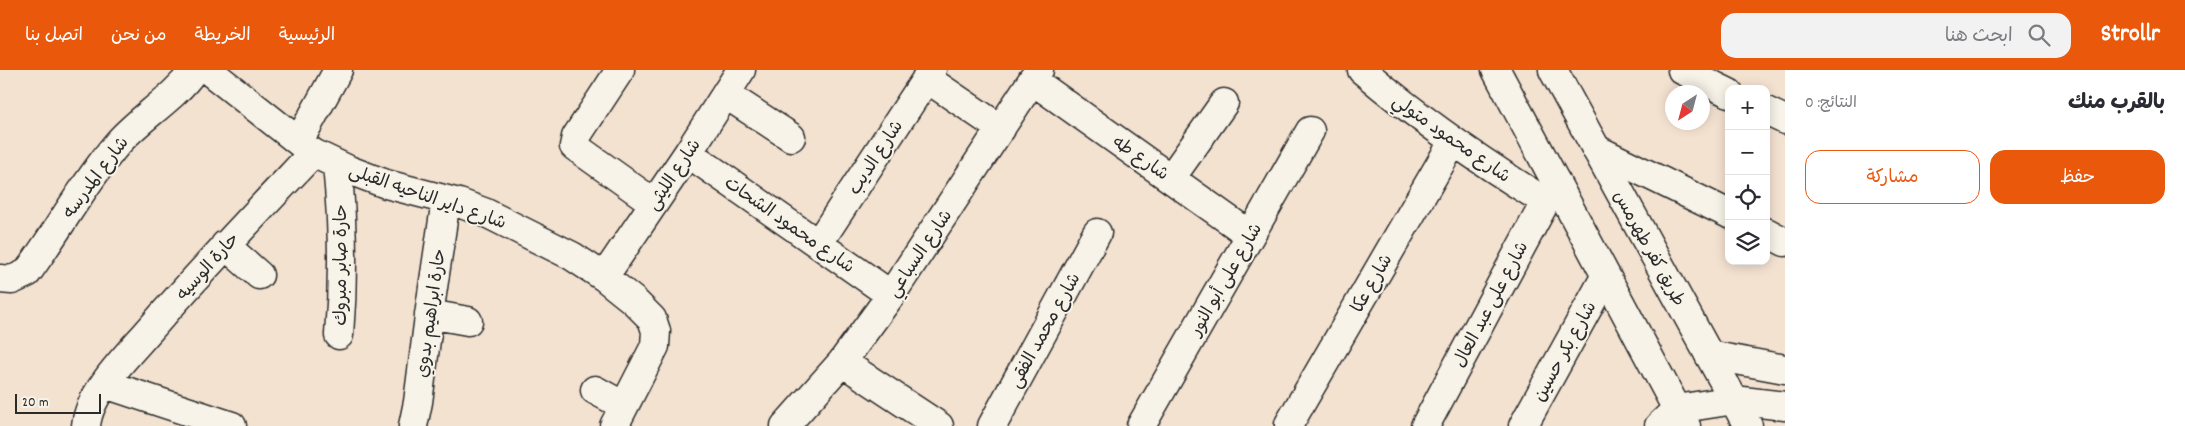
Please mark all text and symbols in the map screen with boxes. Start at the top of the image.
search box [1721,13,2071,58]
text: Strollr [2101,18,2160,52]
icon: search [2025,21,2053,49]
text: اتصل بنا [25,24,83,49]
text: من نحن [111,24,167,49]
text: الخريطة [195,24,251,49]
text: الرئيسية [279,24,335,49]
text: ابحث هنا [1945,24,2013,51]
north arrow [1665,85,1710,130]
map controls [1725,85,1770,265]
button: + [1725,85,1770,130]
text: بالقرب منك [2068,89,2165,119]
street label: شارع محمود متولي [1386,90,1515,191]
text: النتائج: 0 [1805,92,1857,115]
street label: شارع الديب [844,116,911,201]
street label: شارع طه [1106,130,1173,188]
button: − [1725,130,1770,175]
street label: شارع المدرسه [58,132,136,225]
street label: شارع الليثى [642,135,708,216]
button: مشاركة [1805,150,1980,204]
button: حفظ [1990,150,2165,204]
street label: شارع داير الناحيه القبلى [345,160,509,237]
street label: شارع محمود الشحات [718,172,859,281]
button: locate [1725,175,1770,220]
street label: طريق كفر طهرمس [1606,187,1690,312]
street label: حارة صابر مبروك [330,204,355,326]
street label: شارع السباعي [882,206,961,304]
street label: شارع على أبو النور [1184,219,1270,343]
button: layers [1725,220,1770,265]
street label: حارة الوسيه [172,228,246,307]
street label: شارع على عبد العال [1448,238,1536,373]
street label: حارة ابراهيم بدوي [411,247,454,379]
street label: شارع عكا [1346,250,1400,318]
street label: شارع محمد الفقى [1004,269,1088,393]
street label: شارع بكر حسين [1528,298,1604,407]
scale bar [15,391,101,414]
text: 20 m [22,393,49,413]

